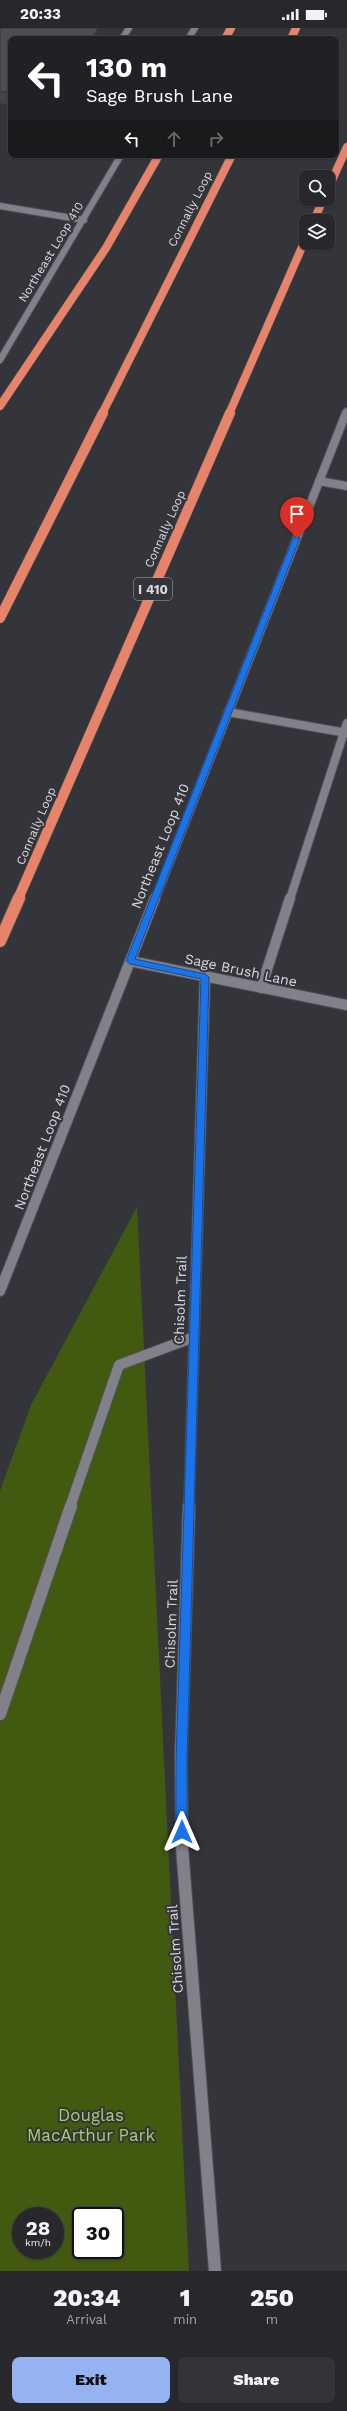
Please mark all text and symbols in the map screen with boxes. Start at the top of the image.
text: 20:33 [20,5,61,23]
text: 130 m [86,51,167,84]
icon: left [20,52,72,104]
text: Sage Brush Lane [86,85,233,106]
icon: left [121,128,143,150]
icon: ahead [163,128,185,150]
icon: right [205,128,227,150]
street label: Connally Loop [165,169,215,249]
map controls [299,170,335,250]
button: search [299,170,335,206]
street label: Northeast Loop 410 [16,199,86,305]
button: layers [299,214,335,250]
street label: Connally Loop [142,488,188,570]
pin [280,497,314,538]
icon: arrive [286,503,308,525]
road number: I 410 [134,578,172,600]
street label: Northeast Loop 410 [128,781,192,911]
street label: Connally Loop [13,785,59,867]
street label: Sage Brush Lane [183,950,299,990]
street label: Northeast Loop 410 [11,1082,73,1212]
street label: Chisolm Trail [170,1255,190,1345]
street label: Chisolm Trail [161,1579,181,1669]
position arrow [161,1811,203,1853]
street label: Chisolm Trail [164,1903,186,1994]
park label: Douglas MacArthur Park [27,2105,155,2145]
speed limit sign: 30 [72,2207,124,2259]
text: 28 [26,2216,50,2240]
text: km/h [25,2237,51,2248]
text: 20:34 [53,2284,120,2312]
text: 1 [180,2284,191,2312]
text: 250 [250,2284,294,2312]
text: Arrival [66,2312,107,2327]
text: min [173,2312,197,2327]
text: m [266,2312,278,2327]
button: Exit [12,2357,170,2403]
button: Share [178,2357,335,2403]

